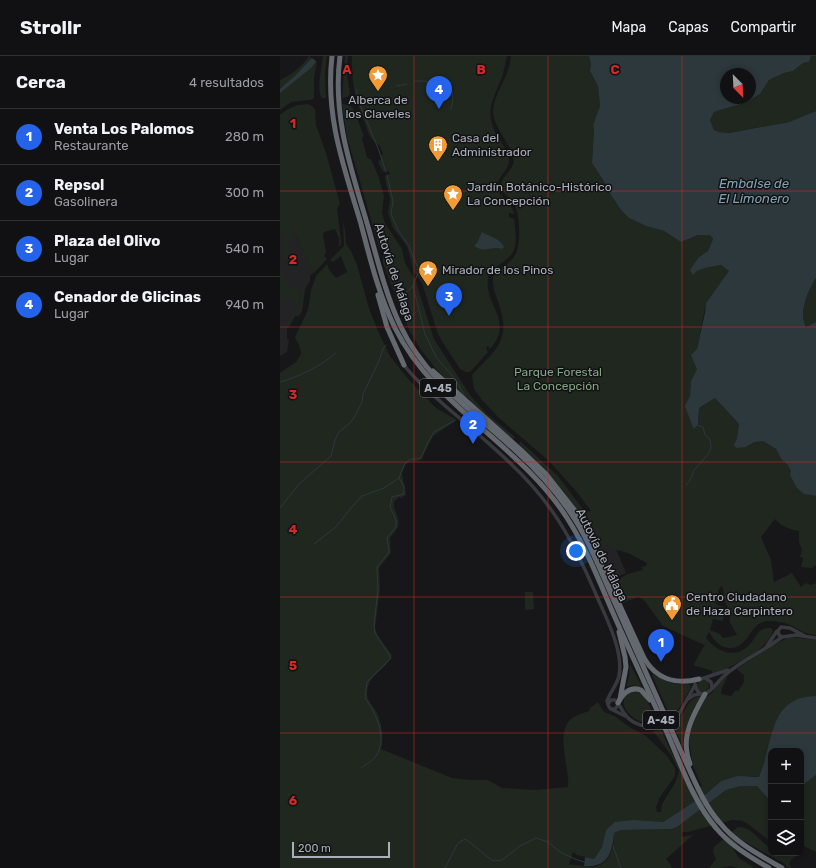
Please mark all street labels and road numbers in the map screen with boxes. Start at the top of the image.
street label: Autovía de Málaga [372,221,416,323]
road number: A-45 [420,379,456,397]
street label: Autovía de Málaga [573,506,631,604]
road number: A-45 [643,711,679,729]

